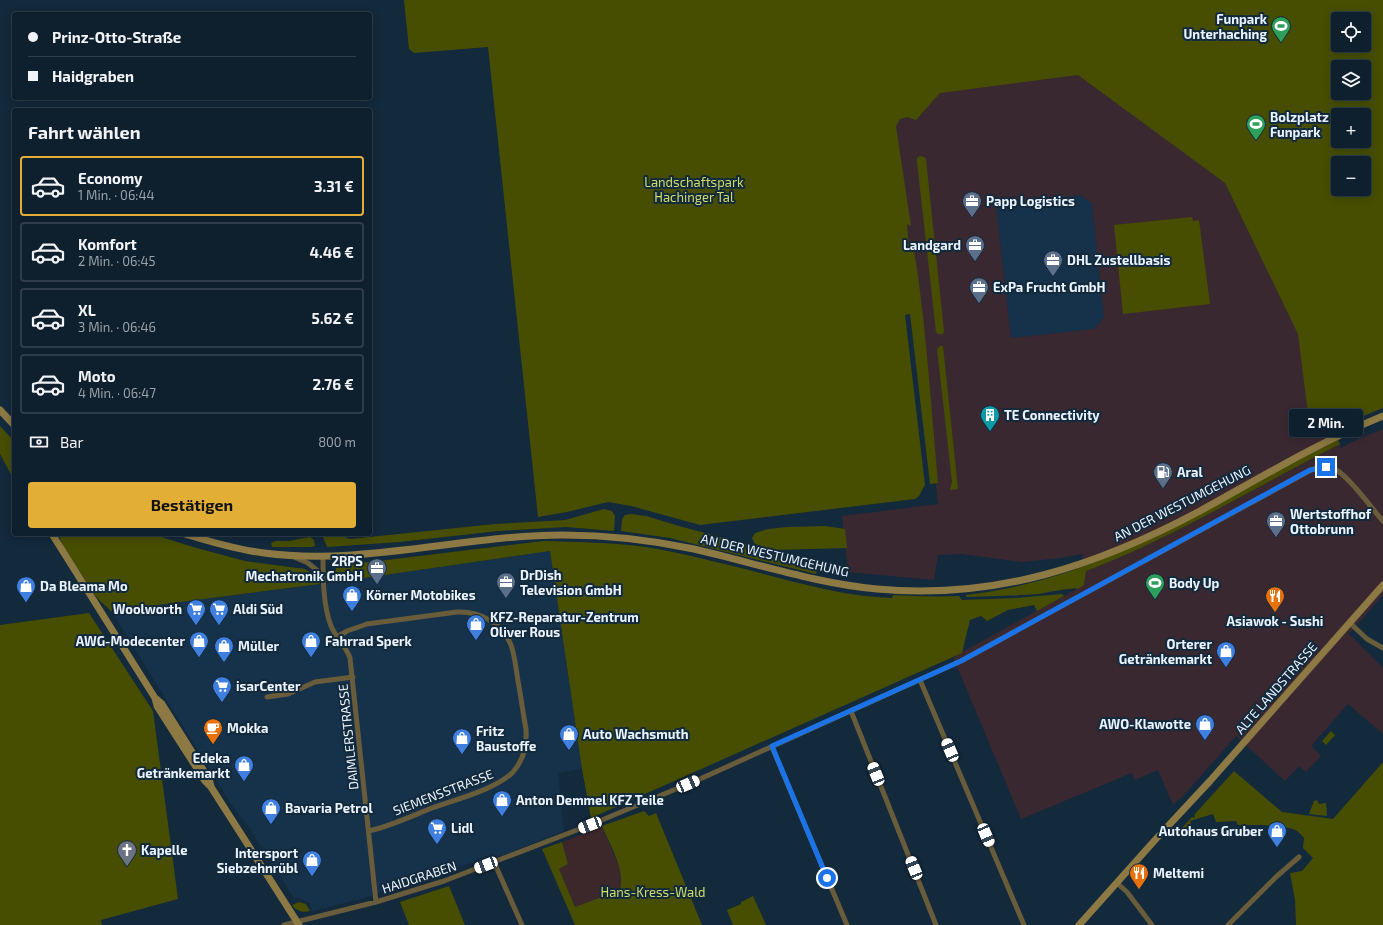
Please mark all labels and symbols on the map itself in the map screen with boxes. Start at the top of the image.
place label: Funpark Unterhaching [1183,11,1268,42]
sports icon: Funpark Unterhaching [1270,15,1292,43]
place label: Bolzplatz Funpark [1270,109,1329,140]
sports icon: Bolzplatz Funpark [1245,113,1267,141]
park label: Landschaftspark Hachinger Tal [644,174,744,205]
office icon: Papp Logistics [961,190,983,218]
place label: Papp Logistics [986,193,1075,209]
office icon: Landgard [964,234,986,262]
place label: Landgard [903,237,961,253]
office icon: DHL Zustellbasis [1042,249,1064,277]
place label: DHL Zustellbasis [1067,252,1170,268]
office icon: ExPa Frucht GmbH [968,276,990,304]
place label: ExPa Frucht GmbH [993,279,1106,295]
building icon: TE Connectivity [979,404,1001,432]
place label: TE Connectivity [1004,407,1100,423]
callout: 2 Min. [1289,409,1363,437]
route end [1317,458,1335,476]
street label: AN DER WESTUMGEHUNG [1111,461,1253,545]
fuel station icon: Aral [1152,461,1174,489]
place label: Aral [1177,464,1203,480]
place label: Wertstoffhof Ottobrunn [1290,506,1372,537]
office icon: Wertstoffhof Ottobrunn [1265,510,1287,538]
street label: AN DER WESTUMGEHUNG [699,530,851,580]
place label: 2RPS Mechatronik GmbH [245,553,363,584]
office icon: 2RPS Mechatronik GmbH [366,557,388,585]
place label: DrDish Television GmbH [520,567,622,598]
office icon: DrDish Television GmbH [495,571,517,599]
sports icon: Body Up [1144,572,1166,600]
shop icon: Da Bleama Mo [15,575,37,603]
place label: Body Up [1169,575,1220,591]
place label: Da Bleama Mo [40,578,128,594]
shop icon: Körner Motobikes [341,584,363,612]
restaurant icon: Asiawok - Sushi [1264,585,1286,613]
place label: Körner Motobikes [366,587,476,603]
supermarket icon: Woolworth [185,598,207,626]
supermarket icon: Aldi Süd [208,598,230,626]
place label: Woolworth [113,601,182,617]
place label: Aldi Süd [233,601,283,617]
place label: KFZ-Reparatur-Zentrum Oliver Rous [490,609,639,640]
shop icon: KFZ-Reparatur-Zentrum Oliver Rous [465,613,487,641]
place label: Asiawok - Sushi [1227,613,1323,629]
shop icon: AWG-Modecenter [188,630,210,658]
shop icon: Fahrrad Sperk [300,630,322,658]
place label: AWG-Modecenter [76,633,185,649]
place label: Fahrrad Sperk [325,633,413,649]
shop icon: Müller [213,635,235,663]
place label: Orterer Getränkemarkt [1119,636,1213,667]
place label: Müller [238,638,279,654]
street label: ALTE LANDSTRASSE [1232,639,1320,737]
shop icon: Orterer Getränkemarkt [1215,640,1237,668]
supermarket icon: isarCenter [211,675,233,703]
place label: isarCenter [236,678,301,694]
street label: DAIMLERSTRASSE [334,683,362,791]
shop icon: AWO-Klawotte [1194,713,1216,741]
place label: AWO-Klawotte [1099,716,1191,732]
cafe icon: Mokka [202,717,224,745]
place label: Mokka [227,720,269,736]
place label: Fritz Baustoffe [476,723,536,754]
shop icon: Auto Wachsmuth [558,723,580,751]
place label: Auto Wachsmuth [583,726,689,742]
shop icon: Fritz Baustoffe [451,727,473,755]
car [940,737,960,763]
place label: Edeka Getränkemarkt [137,750,231,781]
shop icon: Edeka Getränkemarkt [233,754,255,782]
car [866,761,886,787]
street label: SIEMENSSTRASSE [391,766,495,818]
car [675,774,701,794]
shop icon: Anton Demmel KFZ Teile [491,789,513,817]
place label: Anton Demmel KFZ Teile [516,792,664,808]
shop icon: Bavaria Petrol [260,797,282,825]
place label: Bavaria Petrol [285,800,373,816]
car [577,815,603,835]
supermarket icon: Lidl [426,817,448,845]
place label: Lidl [451,820,474,836]
shop icon: Autohaus Gruber [1266,820,1288,848]
car [976,822,996,848]
place label: Autohaus Gruber [1159,823,1263,839]
church icon: Kapelle [116,839,138,867]
place label: Kapelle [141,842,188,858]
place label: Intersport Siebzehnrübl [217,845,299,876]
shop icon: Intersport Siebzehnrübl [301,849,323,877]
car [473,855,499,875]
car [904,855,924,881]
street label: HAIDGRABEN [380,857,458,897]
restaurant icon: Meltemi [1128,862,1150,890]
place label: Meltemi [1153,865,1204,881]
route start [818,869,836,887]
park label: Hans-Kress-Wald [600,884,706,900]

